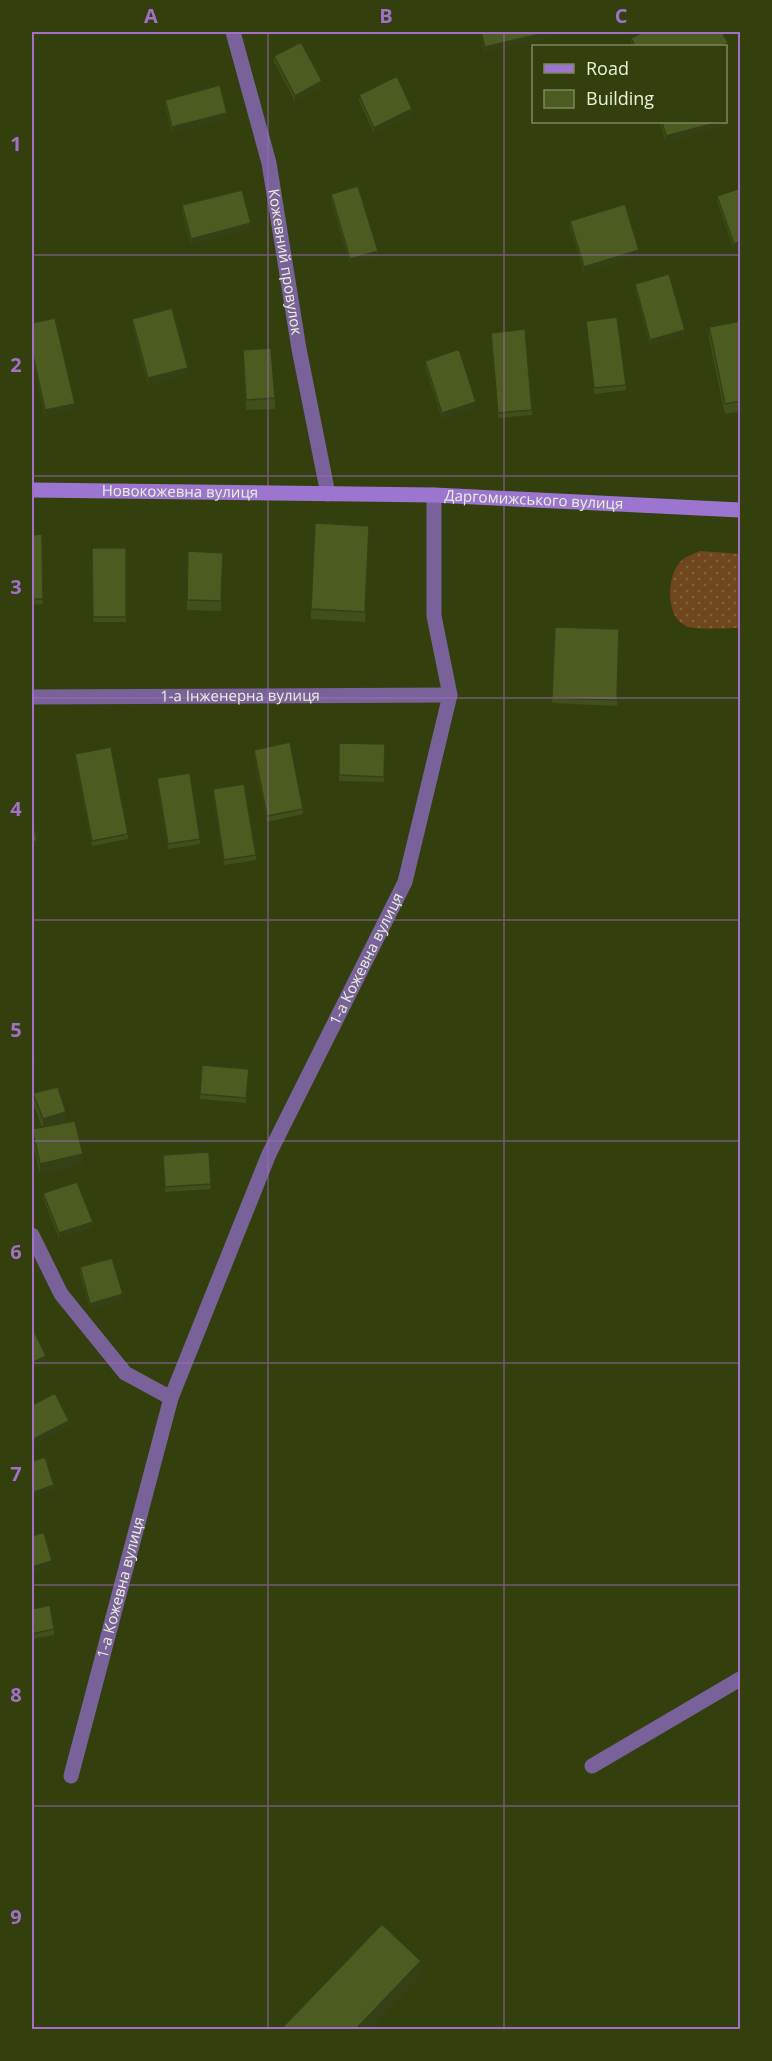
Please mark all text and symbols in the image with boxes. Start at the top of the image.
text: A [144,2,158,29]
text: B [379,2,393,29]
text: C [615,2,628,29]
legend [532,45,727,123]
text: Road [586,56,629,80]
text: Building [586,86,654,110]
text: 1 [10,130,22,157]
street label: Кожевний провулок [264,187,308,337]
text: 2 [10,351,22,378]
street label: Новокожевна вулиця [102,480,258,502]
street label: Даргомижського вулиця [444,485,624,513]
text: 3 [10,573,22,600]
street label: 1-а Інженерна вулиця [160,685,320,705]
text: 4 [10,795,22,822]
street label: 1-а Кожевна вулиця [324,889,407,1028]
text: 5 [10,1016,22,1043]
text: 6 [10,1238,22,1265]
text: 7 [10,1460,22,1487]
street label: 1-а Кожевна вулиця [92,1514,148,1660]
text: 8 [10,1681,22,1708]
text: 9 [10,1903,22,1930]

